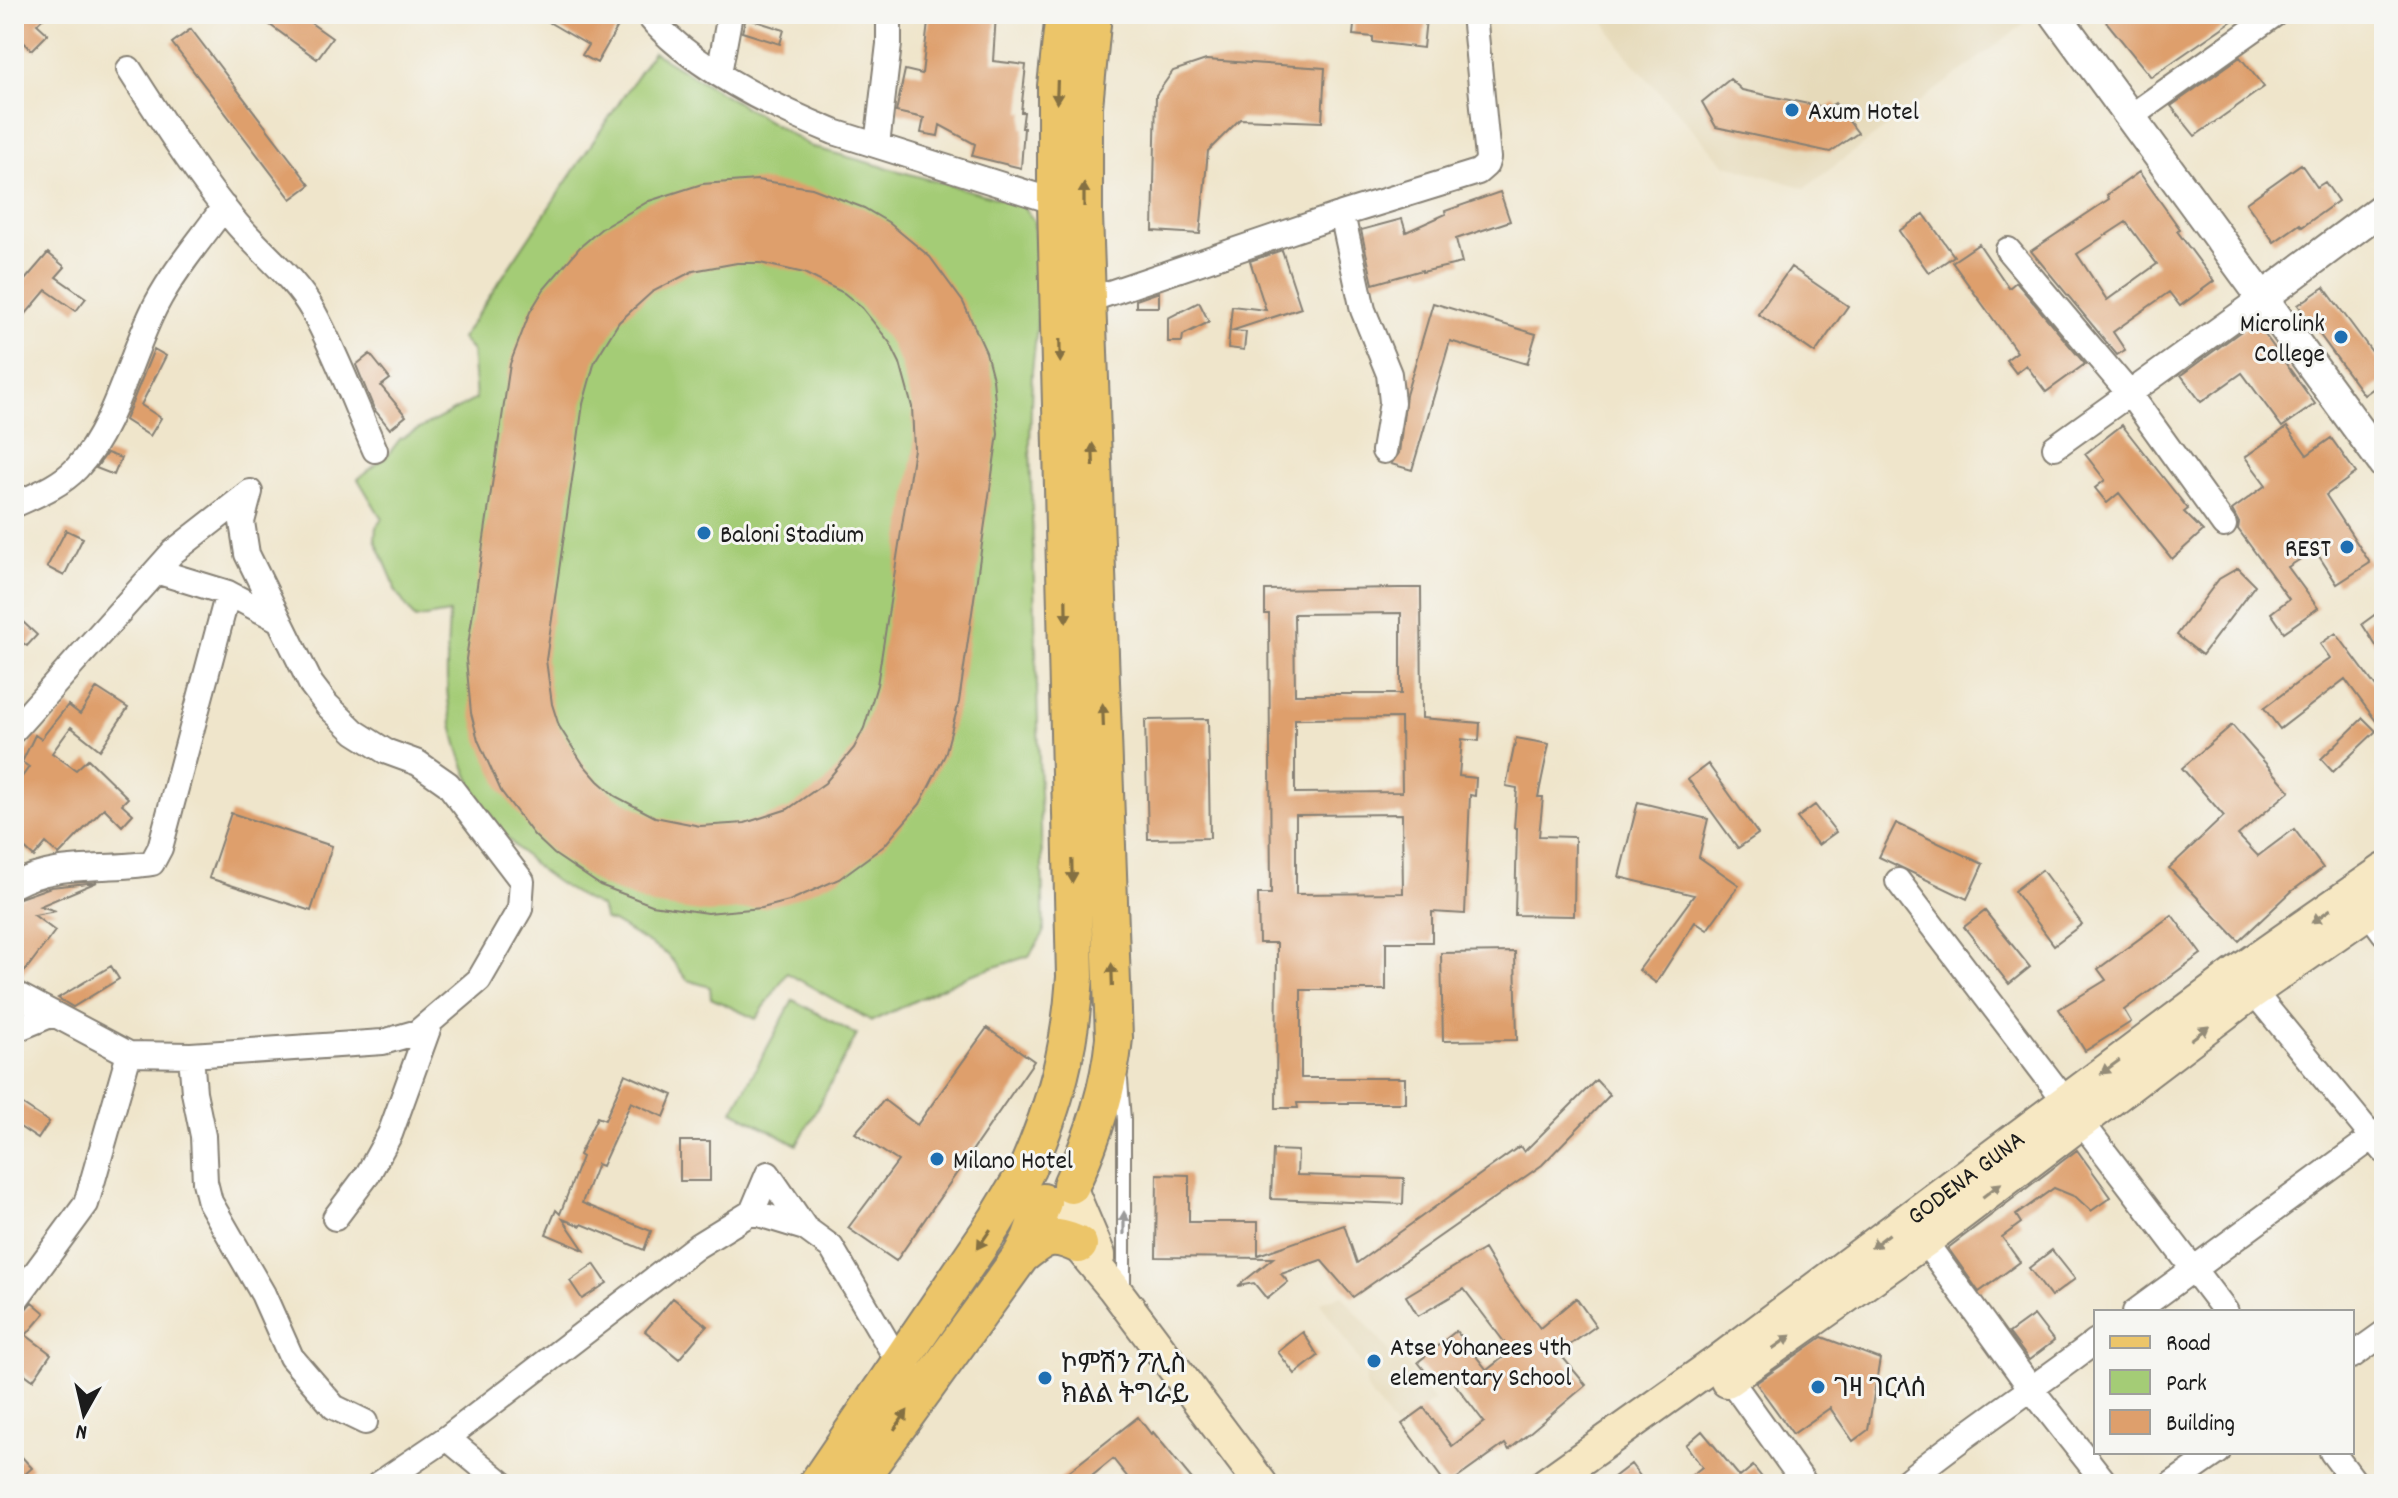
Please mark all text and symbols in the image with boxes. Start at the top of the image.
one-way arrow [1050,80,1063,105]
place label: Axum Hotel [1808,95,1919,132]
marker: Axum Hotel [1783,101,1801,119]
one-way arrow [1078,182,1090,207]
place label: Microlink College [2240,307,2325,374]
marker: Microlink College [2332,328,2350,346]
one-way arrow [1054,339,1066,364]
one-way arrow [1087,442,1100,467]
place label: Baloni Stadium [720,518,864,555]
marker: Baloni Stadium [695,524,713,542]
place label: REST [2285,532,2332,569]
marker: REST [2338,538,2356,556]
one-way arrow [1060,599,1073,624]
one-way arrow [1096,702,1109,727]
one-way arrow [1066,859,1079,884]
one-way arrow [2310,908,2331,923]
one-way arrow [1105,962,1118,987]
one-way arrow [2190,1025,2210,1041]
one-way arrow [2099,1059,2120,1075]
street label: GODENA GUNA [1900,1123,2034,1236]
place label: Milano Hotel [953,1144,1073,1181]
marker: Milano Hotel [928,1150,946,1168]
one-way arrow [1982,1182,2003,1198]
one-way arrow [1118,1210,1130,1235]
one-way arrow [977,1229,992,1250]
one-way arrow [1870,1232,1890,1248]
legend [2094,1310,2354,1454]
text: Road [2166,1328,2211,1362]
place label: Atse Yohanees 4th elementary School [1390,1331,1571,1398]
one-way arrow [1771,1335,1792,1350]
place label: ኮምሽን ፖሊስ ክልል ትግራይ [1061,1348,1190,1415]
marker: Atse Yohanees 4th elementary School [1365,1352,1383,1370]
text: Park [2166,1368,2207,1402]
marker: ኮምሽን ፖሊስ ክልል ትግራይ [1036,1369,1054,1387]
place label: ገዛ ገርላሰ [1834,1372,1926,1409]
north arrow [44,1374,124,1454]
marker: ገዛ ገርላሰ [1809,1378,1827,1396]
text: Building [2166,1408,2235,1442]
one-way arrow [893,1410,908,1431]
text: N [74,1414,89,1446]

